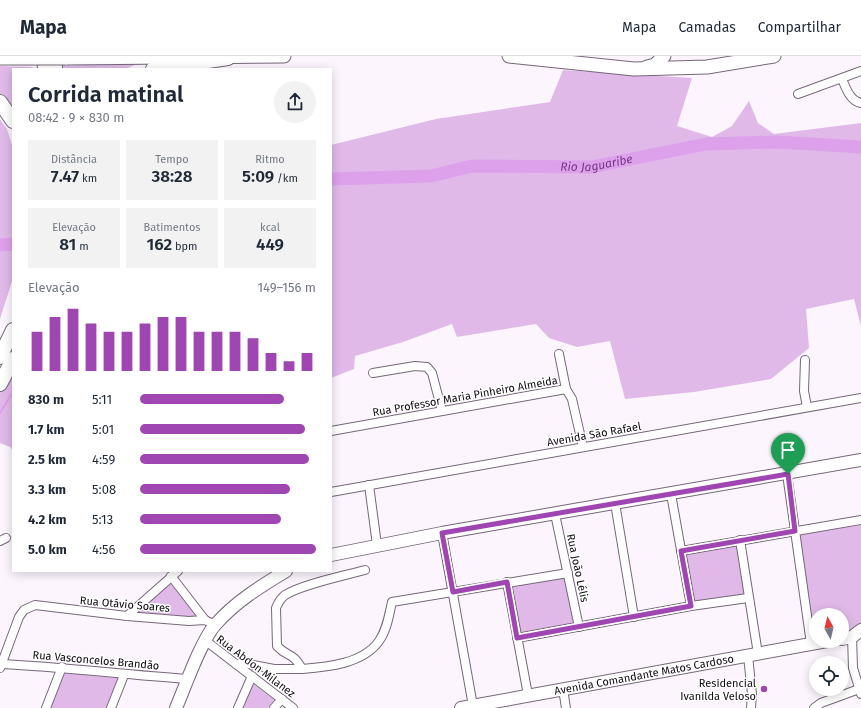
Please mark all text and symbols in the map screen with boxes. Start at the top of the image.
text: Mapa [20,16,67,39]
text: Mapa [622,19,656,36]
text: Camadas [678,19,736,36]
text: Compartilhar [758,19,841,36]
text: Corrida matinal [28,81,184,108]
button: share [274,81,316,123]
text: 08:42 · 9 × 830 m [28,110,124,125]
water label: Rio Jaguaribe [560,152,634,174]
text: Distância [51,153,97,166]
text: Tempo [155,153,189,166]
text: Ritmo [255,153,285,166]
text: 7.47 [51,166,79,187]
text: 38:28 [151,166,193,187]
text: 5:09 [242,166,274,187]
text: km [79,172,97,185]
text: /km [274,172,298,185]
text: Elevação [52,221,96,234]
text: Batimentos [144,221,200,234]
text: kcal [260,221,280,234]
text: 81 [59,234,76,255]
text: 162 [146,234,172,255]
text: 449 [256,234,284,255]
text: m [76,240,89,253]
text: bpm [172,240,198,253]
text: Elevação [28,280,80,295]
text: 149–156 m [257,280,316,295]
street label: Rua Professor Maria Pinheiro Almeida [371,374,559,419]
text: 830 m [28,392,64,407]
text: 5:11 [92,392,112,407]
street label: Avenida São Rafael [546,420,642,449]
text: 1.7 km [28,422,64,437]
text: 5:01 [92,422,114,437]
pin [771,433,805,474]
icon: arrive [777,439,799,461]
text: 2.5 km [28,452,66,467]
text: 4:59 [92,452,115,467]
text: 3.3 km [28,482,66,497]
text: 5:08 [92,482,116,497]
text: 4.2 km [28,512,66,527]
text: 5:13 [92,512,113,527]
street label: Rua João Lélis [564,533,591,603]
text: 5.0 km [28,542,67,557]
text: 4:56 [92,542,116,557]
street label: Rua Otávio Soares [79,594,171,615]
north arrow [809,608,849,648]
map controls [809,608,849,696]
street label: Rua Abdon Milanez [214,633,298,700]
street label: Rua Vasconcelos Brandão [32,648,160,673]
street label: Avenida Comandante Matos Cardoso [553,652,735,698]
button: locate [809,656,849,696]
place label: Residencial Ivanilda Veloso [680,677,756,703]
marker: Residencial Ivanilda Veloso [759,684,769,694]

